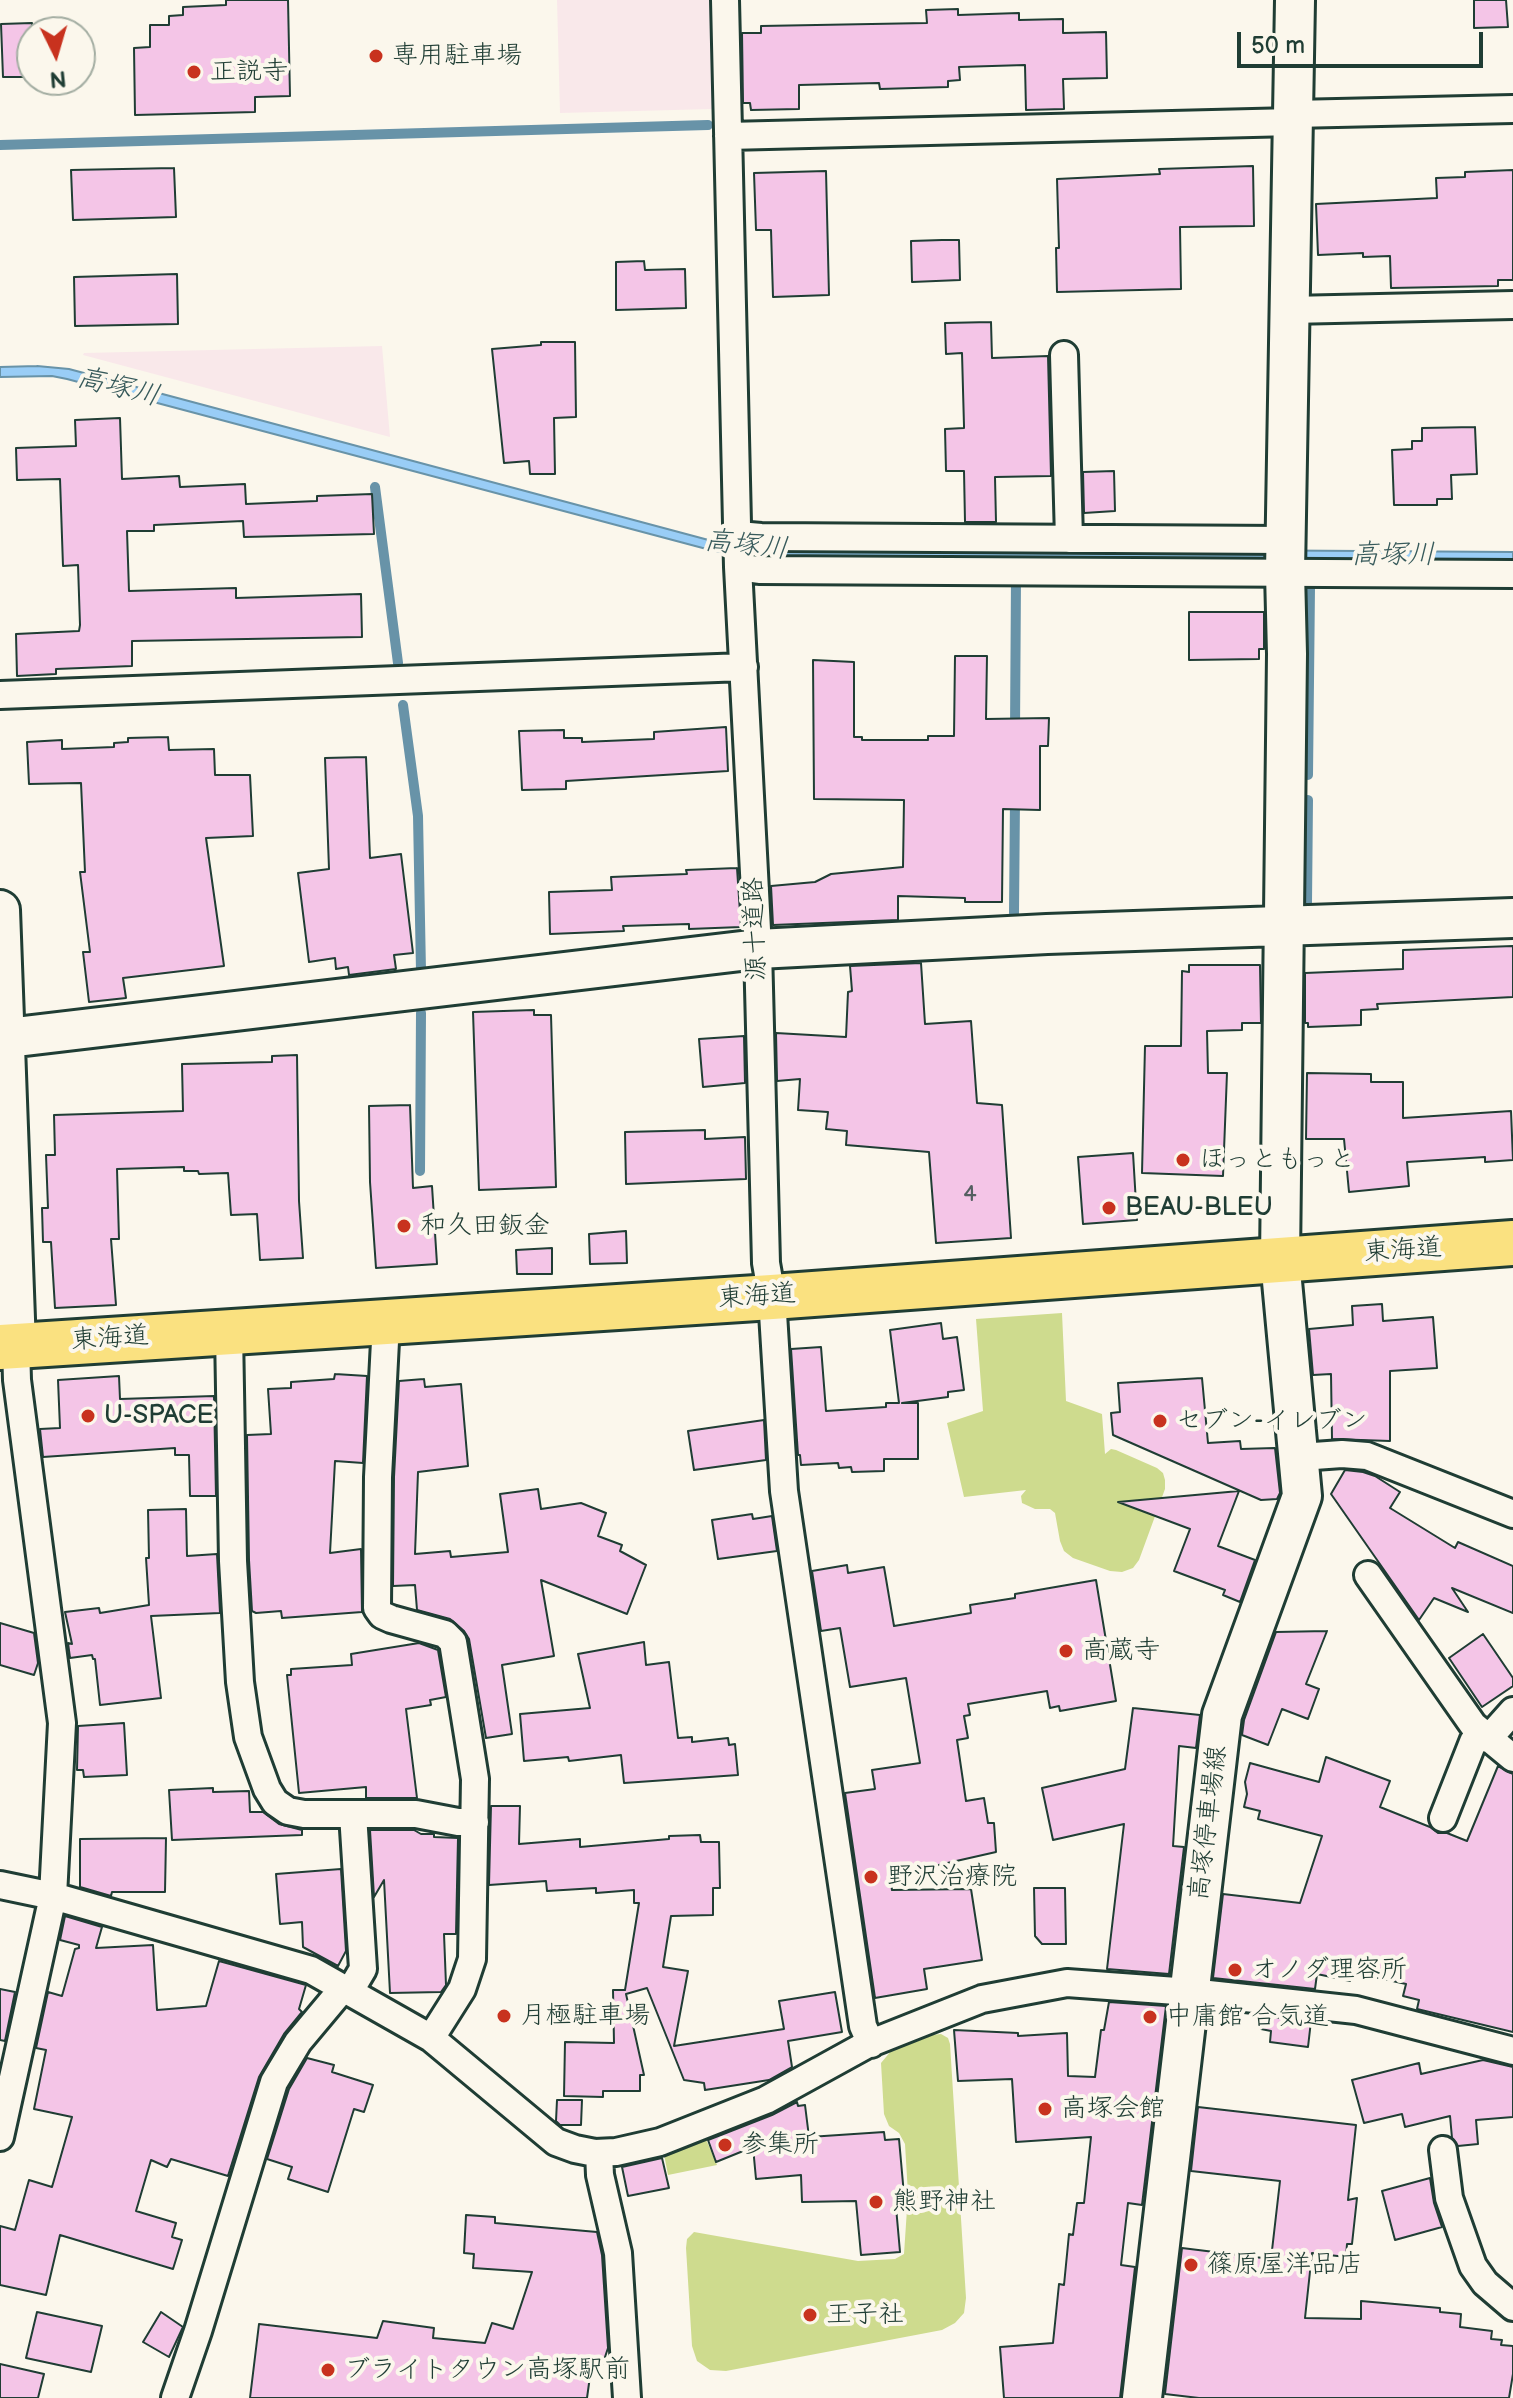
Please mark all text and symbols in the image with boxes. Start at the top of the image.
north arrow [16,16,96,96]
scale bar [1241,16,1487,66]
text: 50 m [1251,31,1305,60]
place label: 専用駐車場 [392,40,522,72]
marker: 専用駐車場 [367,47,385,65]
place label: 正説寺 [210,56,288,88]
marker: 正説寺 [185,63,203,81]
text: N [49,64,67,93]
water label: 高塚川 [73,362,163,414]
water label: 高塚川 [702,525,790,567]
water label: 高塚川 [1351,539,1435,573]
street label: 源十道路 [739,876,773,982]
place label: ほっともっと [1199,1144,1355,1176]
marker: ほっともっと [1174,1151,1192,1169]
house number: 4 [963,1182,977,1208]
place label: BEAU-BLEU [1125,1192,1273,1224]
marker: BEAU-BLEU [1100,1199,1118,1217]
place label: 和久田鈑金 [420,1210,550,1242]
marker: 和久田鈑金 [395,1217,413,1235]
street label: 東海道 [1363,1233,1443,1269]
street label: 東海道 [717,1279,797,1315]
street label: 東海道 [70,1321,150,1357]
place label: U-SPACE [104,1400,214,1432]
place label: セブン-イレブン [1176,1405,1368,1437]
marker: U-SPACE [79,1407,97,1425]
marker: セブン-イレブン [1151,1412,1169,1430]
place label: 高蔵寺 [1082,1635,1160,1667]
marker: 高蔵寺 [1057,1642,1075,1660]
street label: 高塚停車場線 [1184,1744,1234,1902]
place label: 野沢治療院 [887,1861,1017,1893]
marker: 野沢治療院 [862,1868,880,1886]
place label: オノダ理容所 [1251,1954,1407,1986]
marker: オノダ理容所 [1226,1961,1244,1979]
place label: 月極駐車場 [520,2000,650,2032]
place label: 中庸館 合気道 [1166,2001,1329,2033]
marker: 月極駐車場 [495,2007,513,2025]
marker: 中庸館 合気道 [1141,2008,1159,2026]
place label: 高塚会館 [1061,2093,1165,2125]
marker: 高塚会館 [1036,2100,1054,2118]
place label: 参集所 [741,2129,819,2161]
marker: 参集所 [716,2136,734,2154]
place label: 熊野神社 [892,2186,996,2218]
marker: 熊野神社 [867,2193,885,2211]
place label: 篠原屋洋品店 [1207,2249,1363,2281]
marker: 篠原屋洋品店 [1182,2256,1200,2274]
place label: 王子社 [826,2299,904,2331]
marker: 王子社 [801,2306,819,2324]
place label: ブライトタウン高塚駅前 [344,2354,630,2386]
marker: ブライトタウン高塚駅前 [319,2361,337,2379]

